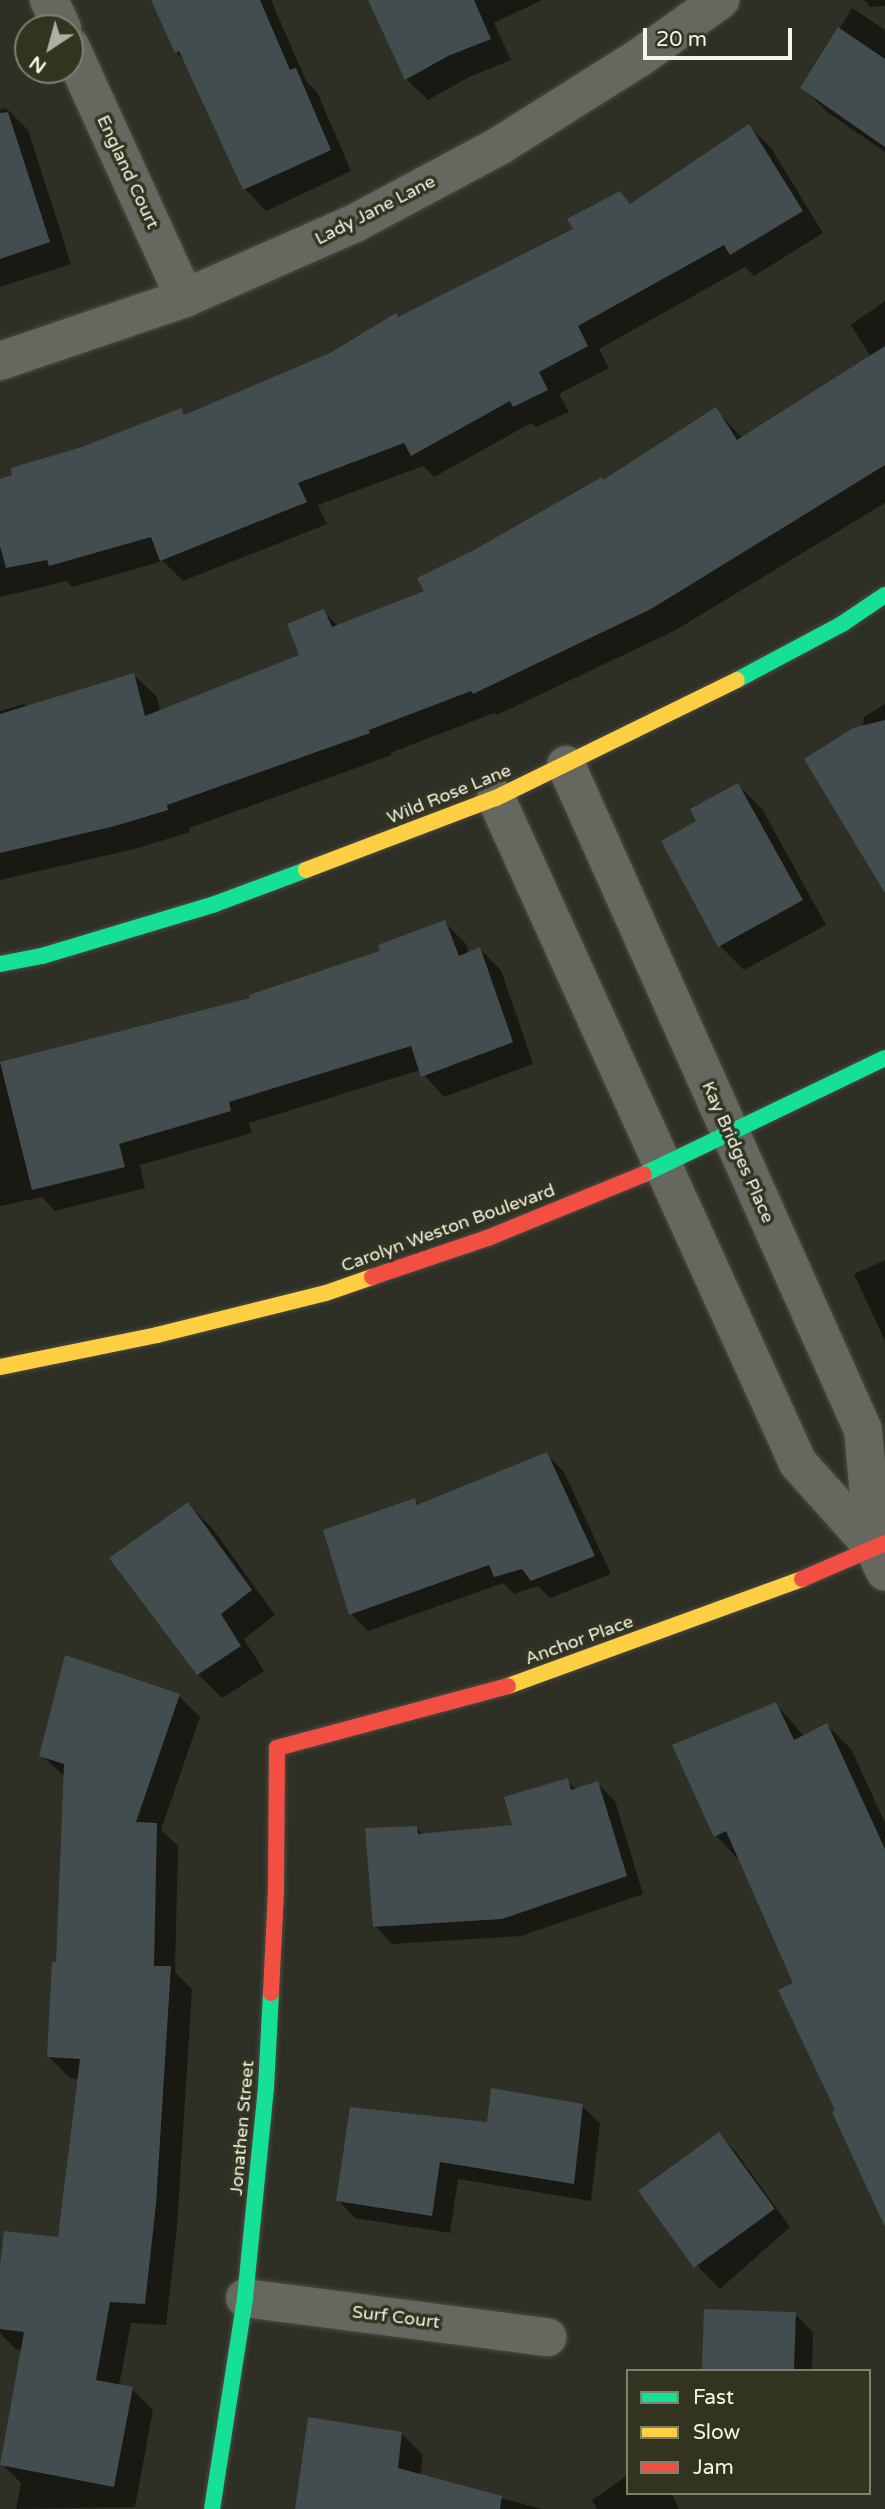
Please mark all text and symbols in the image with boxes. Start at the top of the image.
north arrow [14,14,84,84]
scale bar [647,14,796,58]
text: 20 m [656,27,707,52]
text: N [25,51,50,78]
street label: England Court [92,112,164,232]
street label: Lady Jane Lane [311,170,439,250]
street label: Wild Rose Lane [384,759,514,829]
street label: Kay Bridges Place [697,1078,779,1226]
street label: Carolyn Weston Boulevard [338,1179,558,1277]
street label: Anchor Place [522,1610,636,1670]
street label: Jonathen Street [225,2060,259,2196]
street label: Surf Court [351,2301,441,2333]
legend [626,2369,871,2495]
text: Fast [693,2385,734,2410]
text: Slow [693,2420,740,2445]
text: Jam [693,2455,734,2480]

